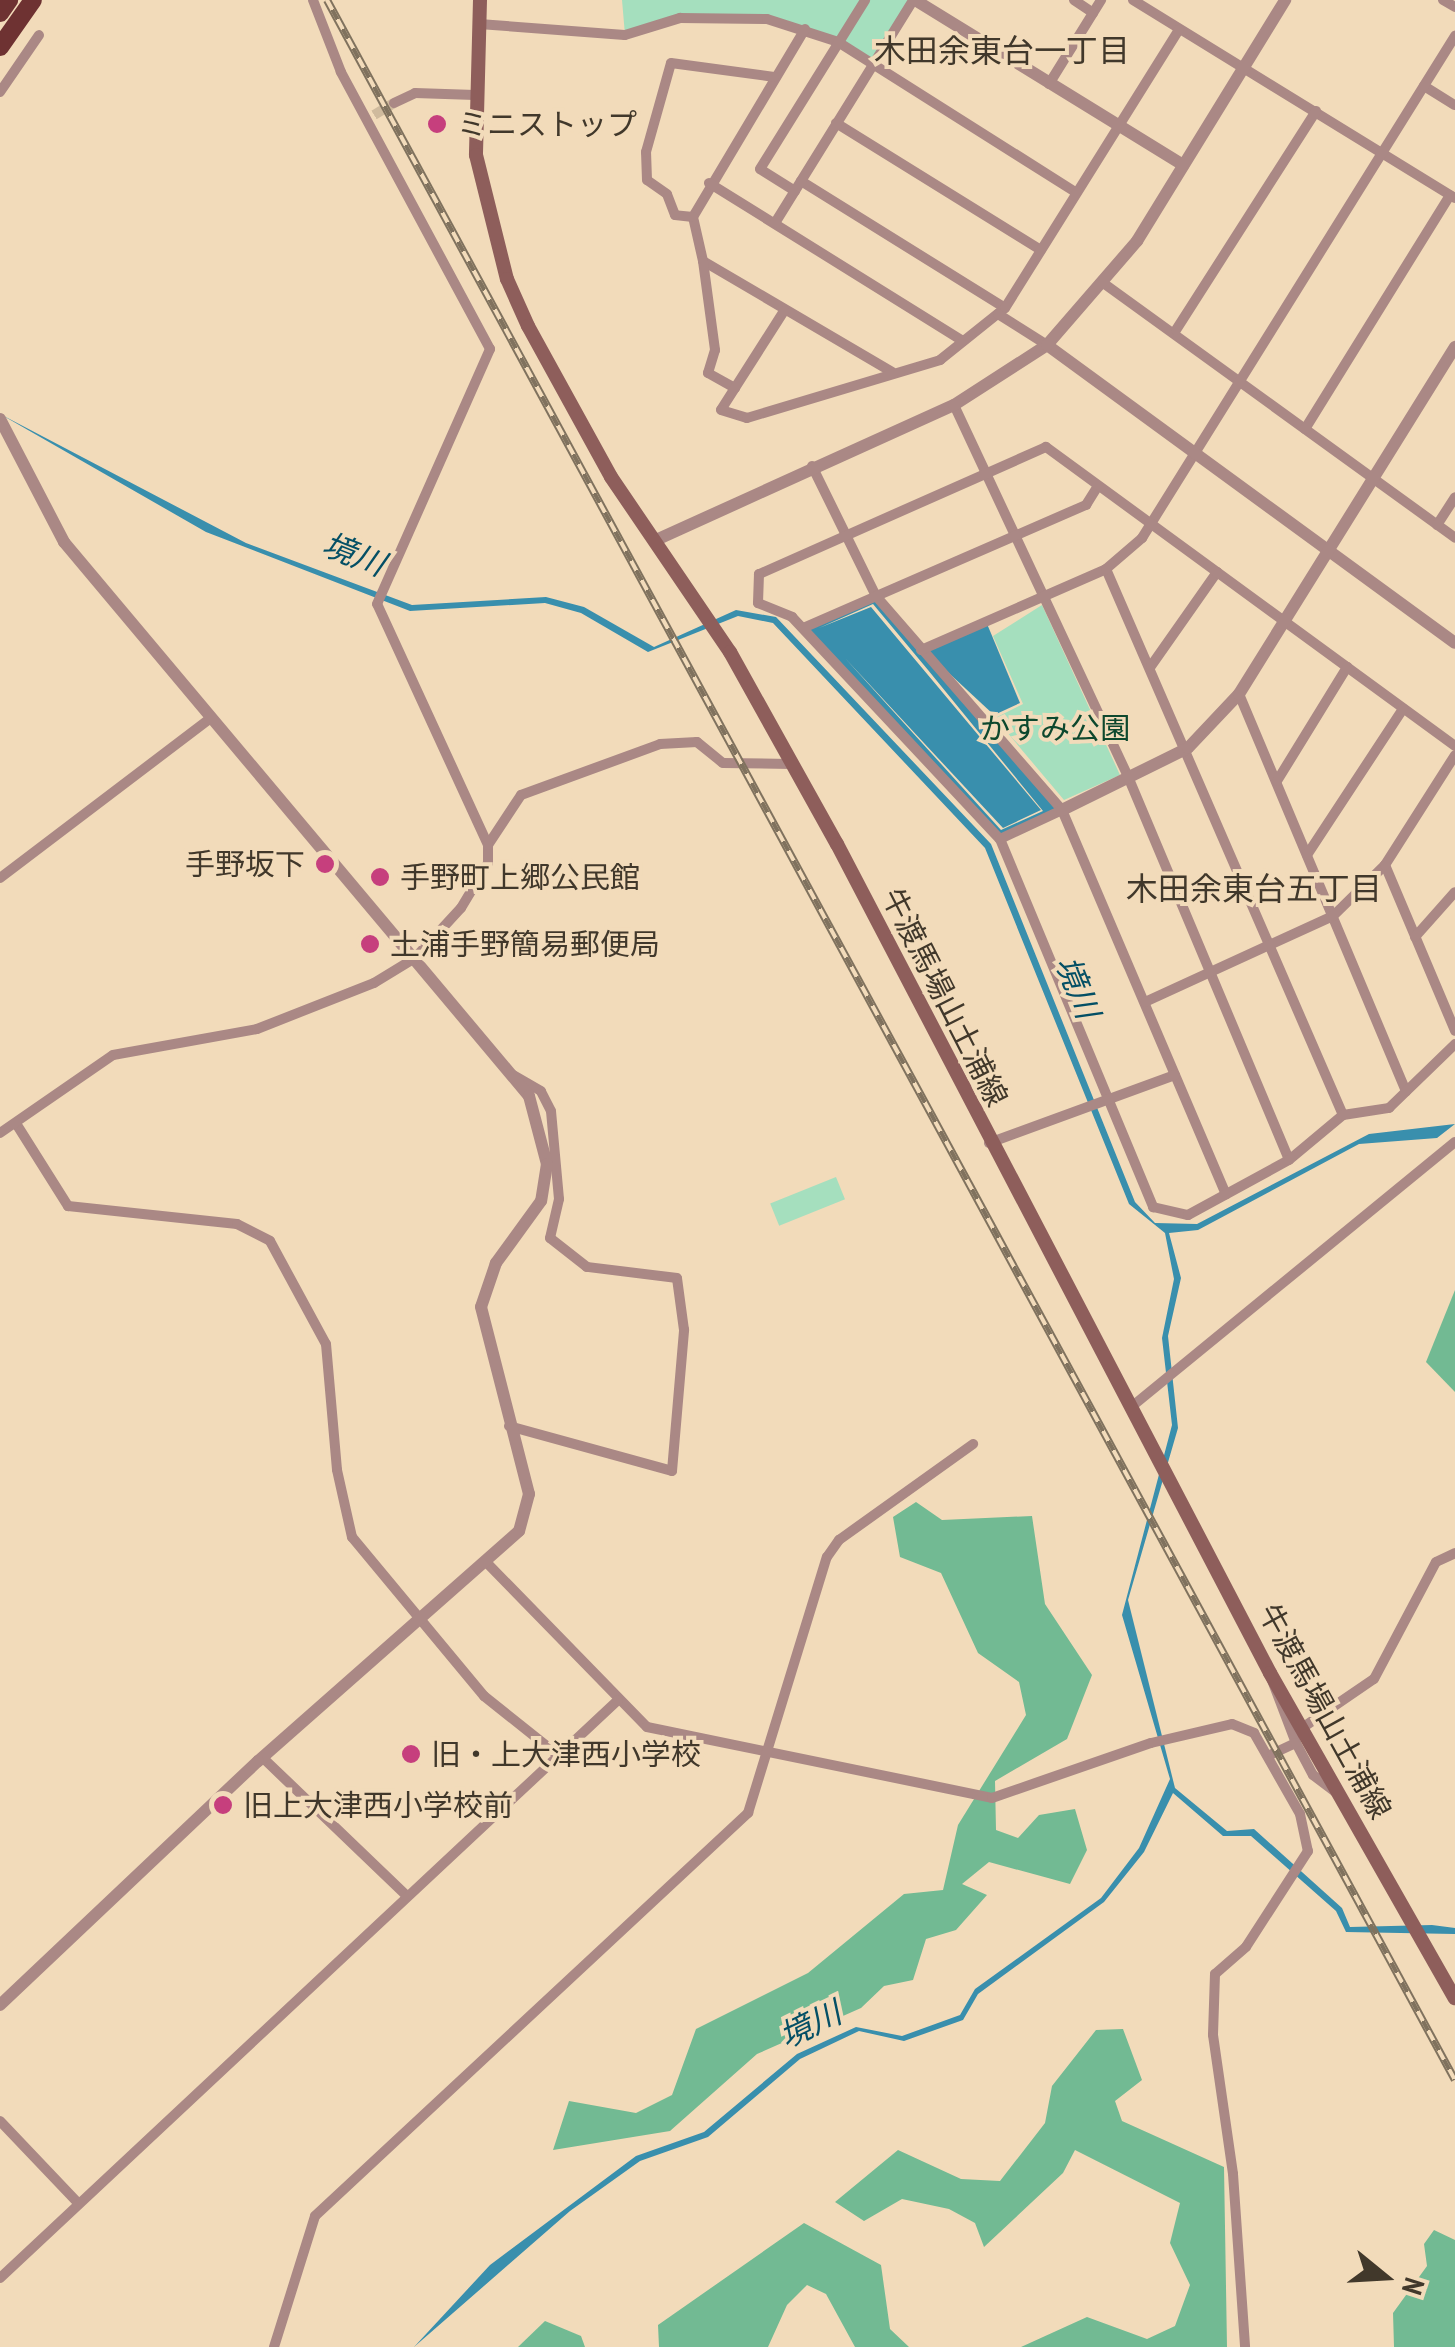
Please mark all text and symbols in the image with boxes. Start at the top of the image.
district label: 木田余東台一丁目 [874,31,1130,69]
place label: ミニストップ [457,106,637,142]
marker: ミニストップ [426,113,448,135]
water label: 境川 [317,525,391,583]
park label: かすみ公園 [980,710,1130,746]
place label: 手野坂下 [185,846,305,882]
marker: 手野坂下 [314,853,336,875]
place label: 手野町上郷公民館 [400,859,640,895]
marker: 手野町上郷公民館 [369,866,391,888]
district label: 木田余東台五丁目 [1126,869,1382,907]
street label: 牛渡馬場山土浦線 [874,882,1016,1112]
place label: 土浦手野簡易郵便局 [390,926,660,962]
marker: 土浦手野簡易郵便局 [359,933,381,955]
water label: 境川 [1048,950,1108,1024]
street label: 牛渡馬場山土浦線 [1251,1597,1399,1825]
place label: 旧・上大津西小学校 [431,1736,701,1772]
marker: 旧・上大津西小学校 [400,1743,422,1765]
place label: 旧上大津西小学校前 [243,1787,513,1823]
marker: 旧上大津西小学校前 [212,1794,234,1816]
water label: 境川 [773,1993,847,2055]
north arrow [1335,2227,1435,2327]
text: N [1394,2274,1434,2299]

